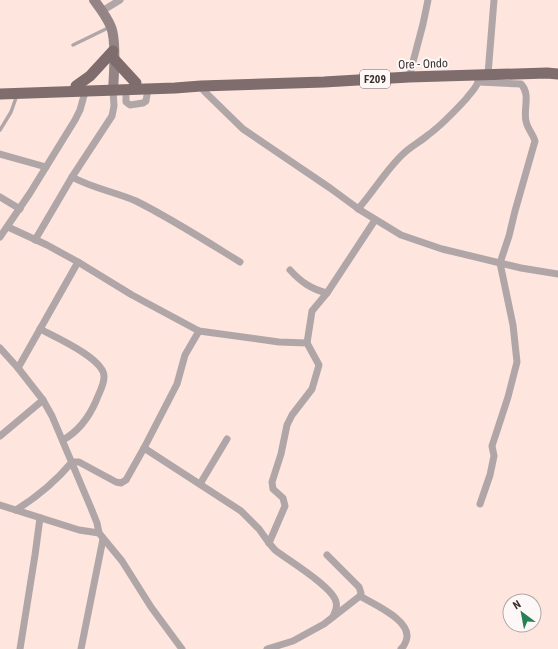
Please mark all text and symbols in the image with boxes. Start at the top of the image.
street label: Ore - Ondo [398,56,448,72]
road number: F209 [360,70,390,88]
north arrow [502,593,542,633]
text: N [511,598,523,612]

